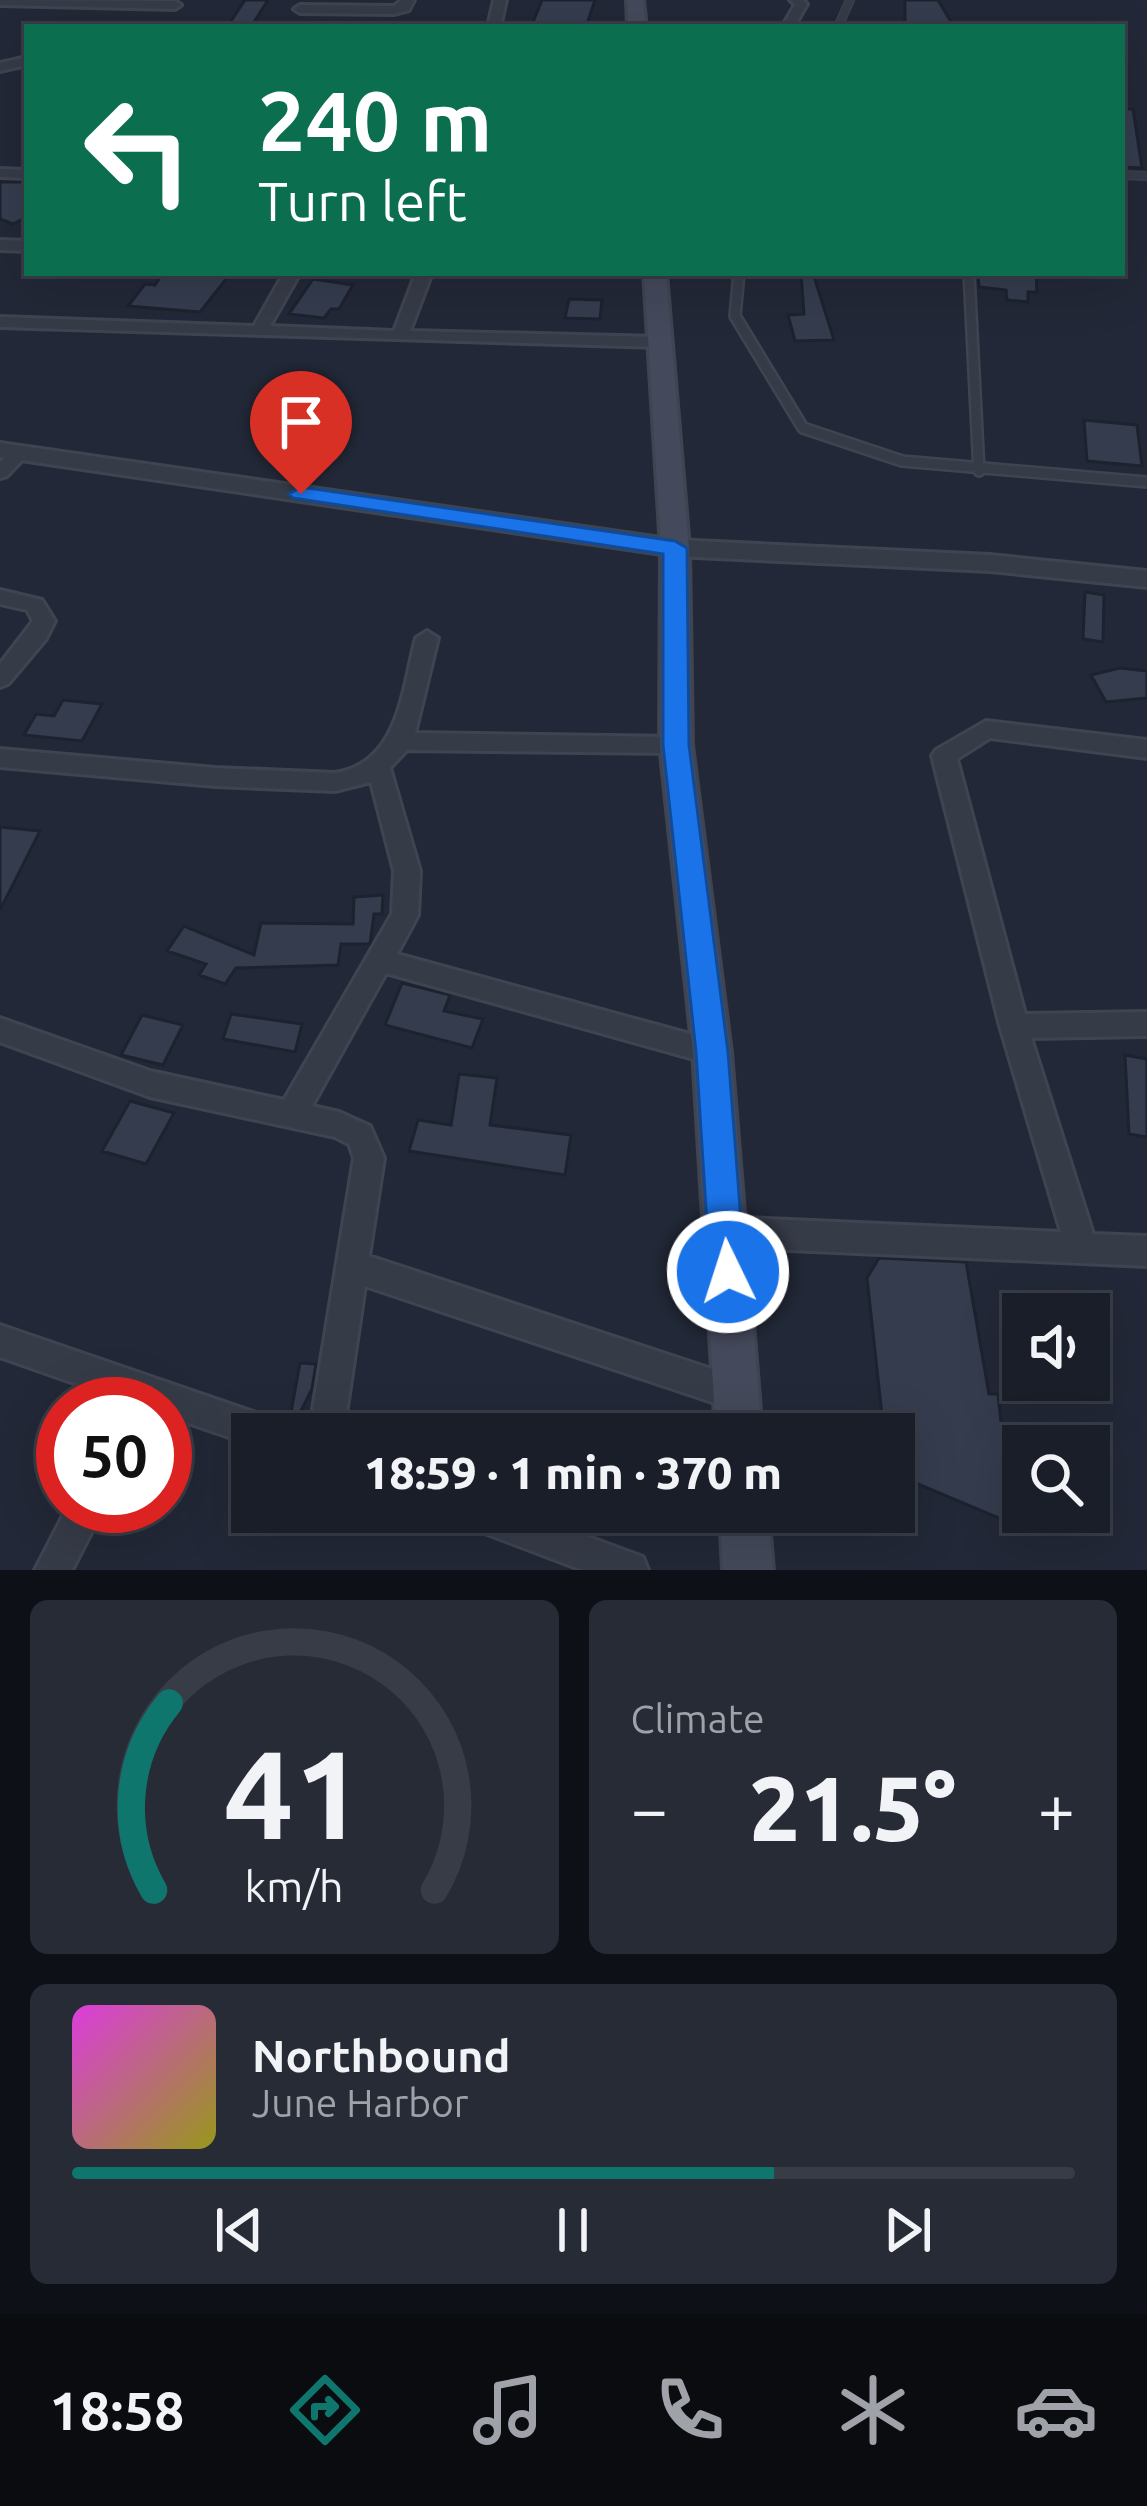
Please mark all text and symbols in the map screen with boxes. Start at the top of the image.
icon: left [60,72,216,228]
text: 240 m [258,73,492,167]
text: Turn left [258,171,467,231]
pin [250,371,352,494]
icon: arrive [268,389,334,455]
position arrow [665,1209,791,1335]
map controls [1002,1293,1110,1533]
button: sound [1002,1293,1110,1401]
speed limit sign: 50 [36,1377,192,1533]
button: search [1002,1425,1110,1533]
text: 18:59 · 1 min · 370 m [364,1447,782,1498]
text: Climate [631,1697,765,1740]
text: 41 [224,1723,365,1863]
text: 21.5° [749,1757,956,1858]
text: − [631,1771,668,1845]
text: + [1038,1771,1075,1845]
text: km/h [245,1862,344,1910]
text: Northbound [252,2030,511,2081]
text: June Harbor [252,2081,469,2124]
icon: previous [206,2197,272,2263]
icon: pause [540,2197,606,2263]
icon: next [875,2197,941,2263]
icon: directions [283,2368,367,2452]
icon: music [466,2368,550,2452]
icon: phone [648,2368,732,2452]
icon: climate [831,2368,915,2452]
icon: car [1014,2368,1098,2452]
text: 18:58 [49,2380,184,2440]

